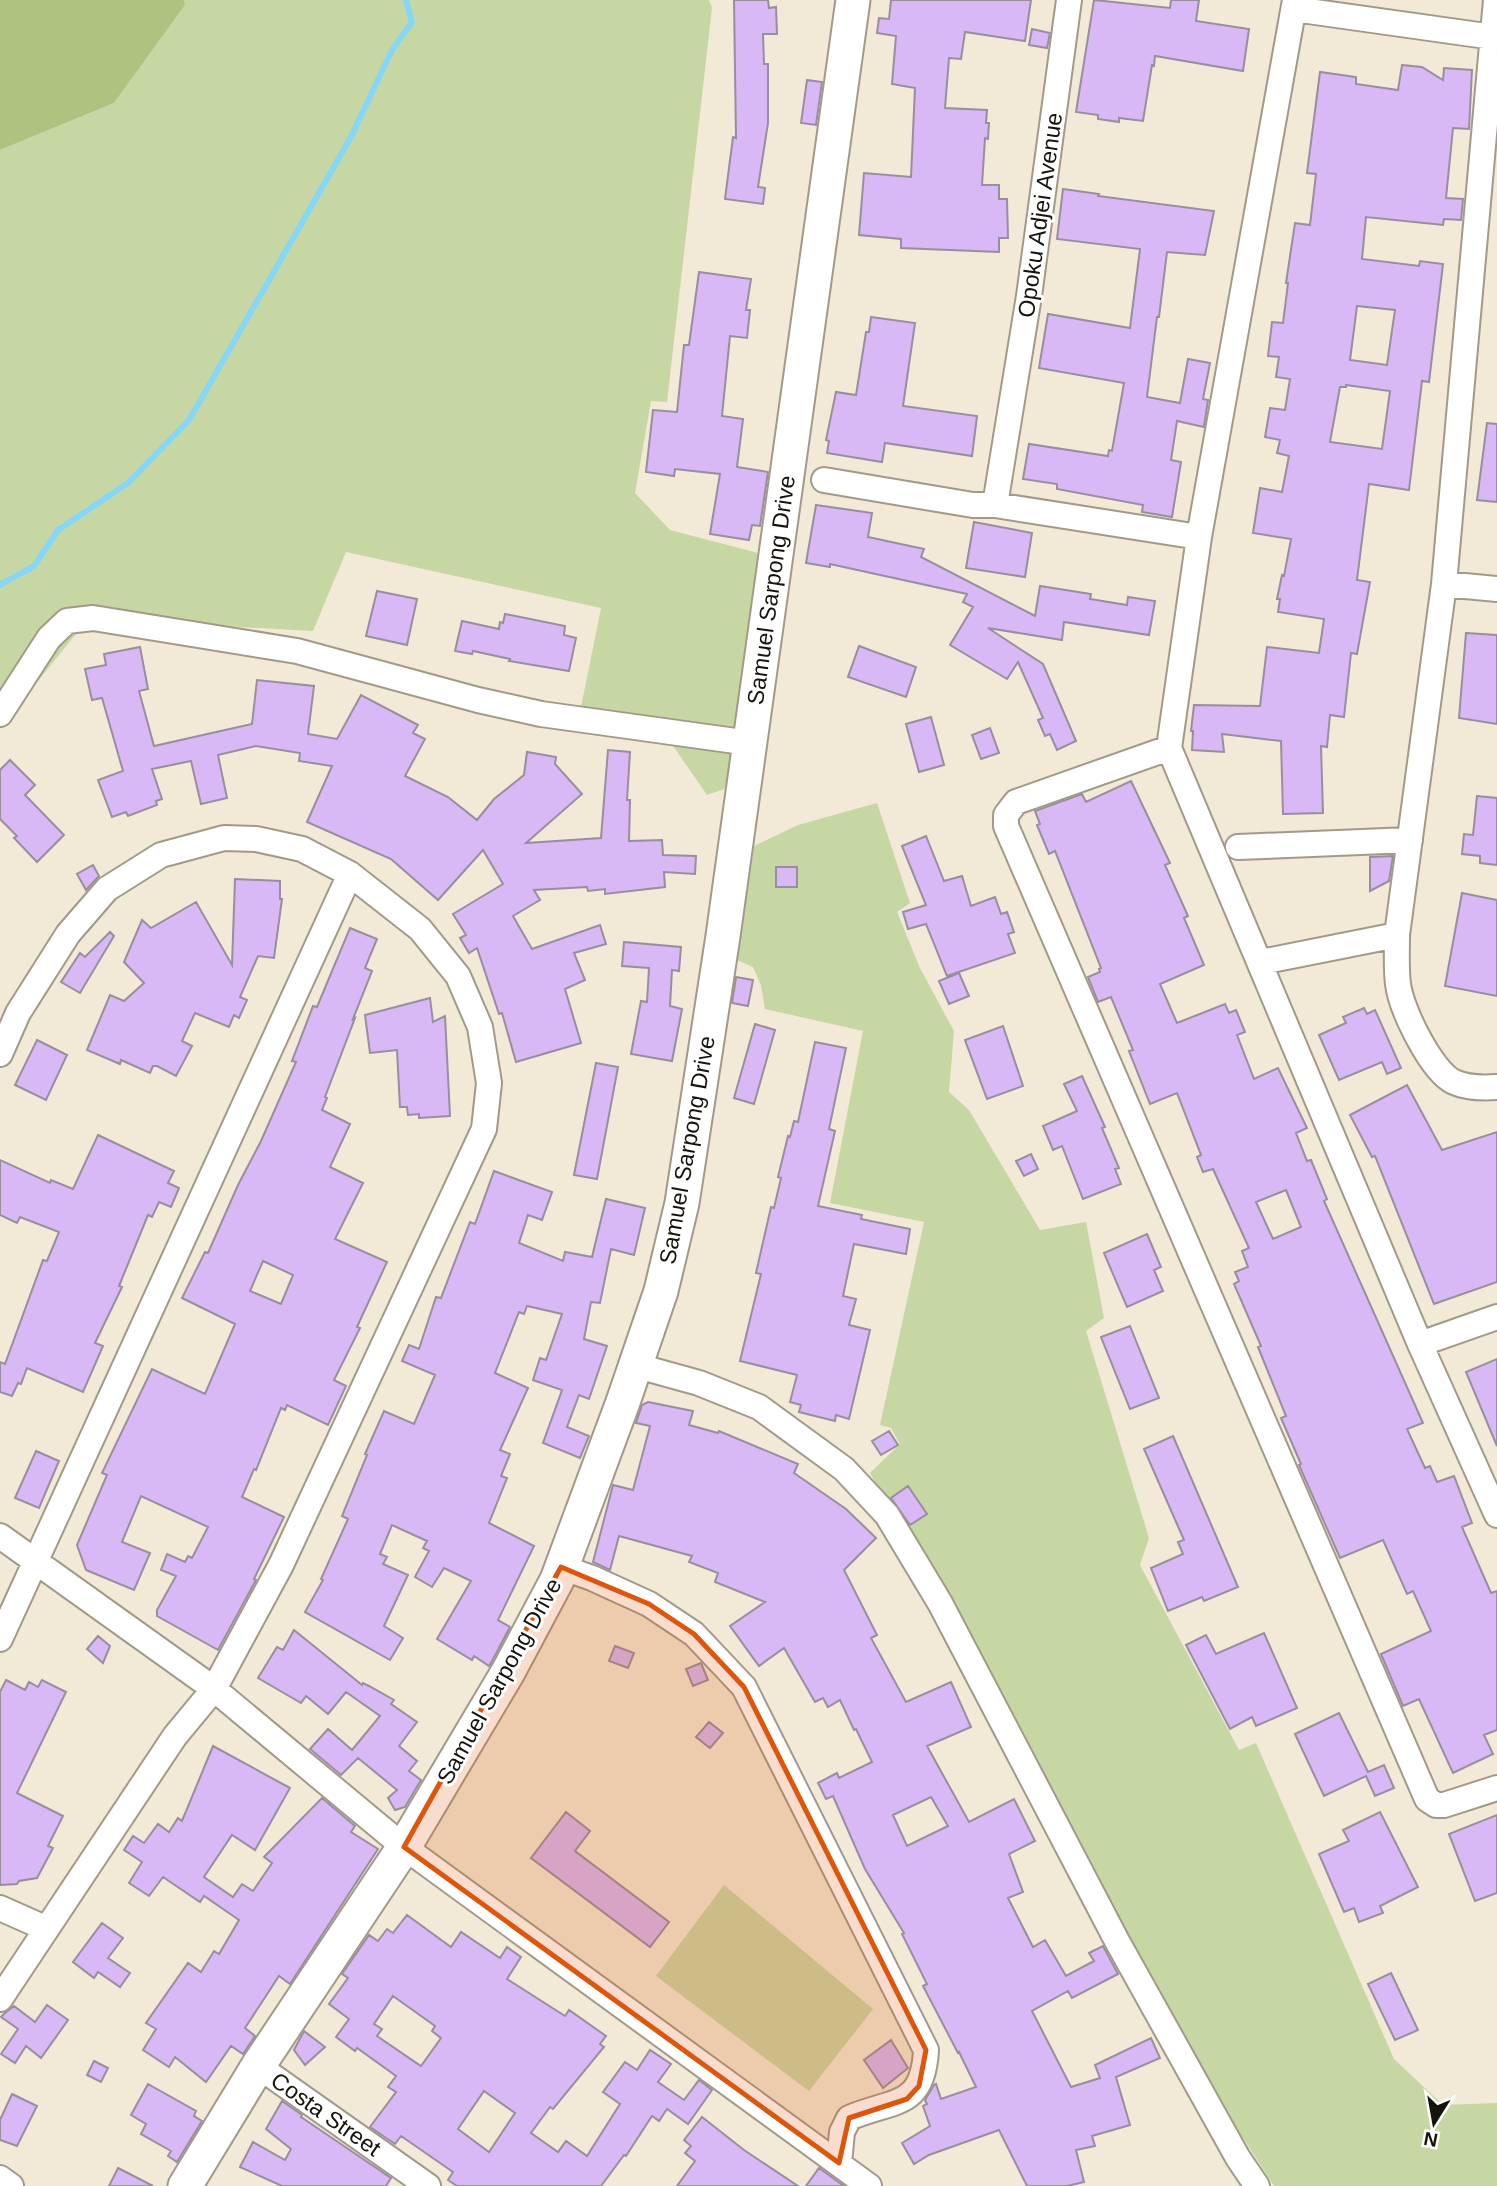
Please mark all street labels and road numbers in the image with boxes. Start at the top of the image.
street label: Opoku Adjei Avenue [1013,111,1067,319]
street label: Samuel Sarpong Drive [742,474,800,706]
street label: Samuel Sarpong Drive [654,1034,720,1266]
street label: Samuel Sarpong Drive [432,1574,566,1788]
street label: Costa Street [266,2067,386,2162]

